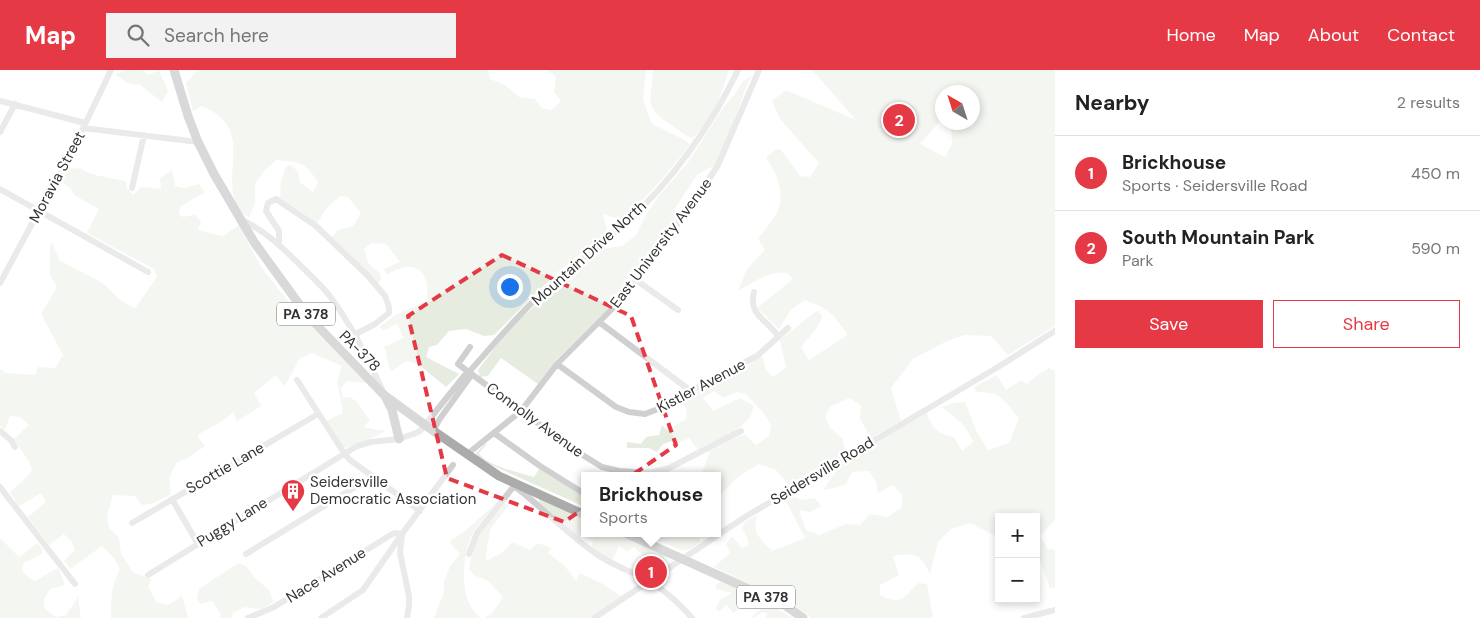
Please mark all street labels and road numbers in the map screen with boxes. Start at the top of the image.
street label: Moravia Street [24,128,90,226]
street label: East University Avenue [606,174,716,312]
street label: Mountain Drive North [527,196,651,310]
road number: PA 378 [277,302,335,325]
street label: PA-378 [335,326,385,376]
street label: Kistler Avenue [653,354,749,418]
street label: Connolly Avenue [482,378,588,462]
street label: Seidersville Road [767,432,877,510]
street label: Scottie Lane [182,438,268,498]
street label: Puggy Lane [193,492,271,552]
street label: Nace Avenue [282,543,370,607]
road number: PA 378 [737,586,795,608]

